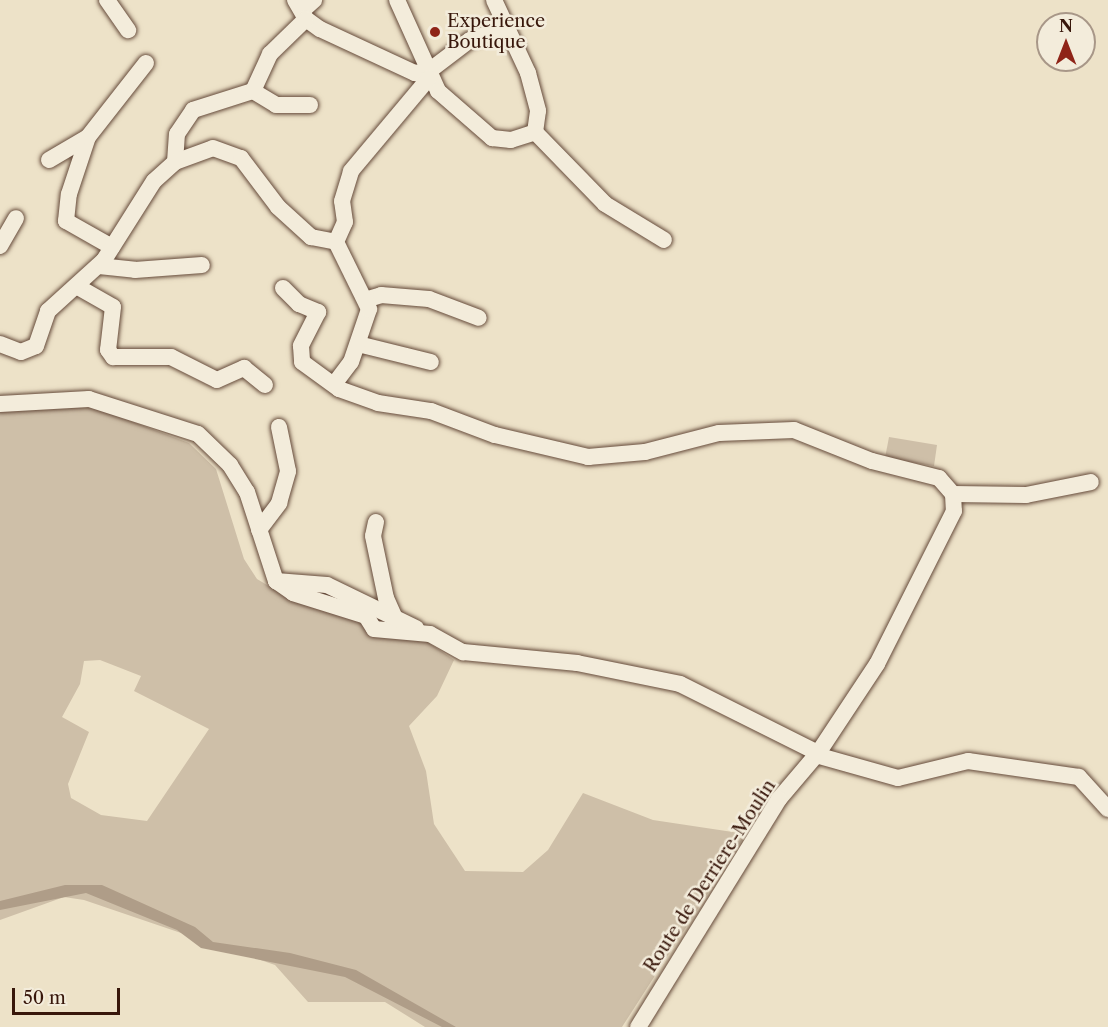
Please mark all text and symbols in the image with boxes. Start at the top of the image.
place label: Experience Boutique [447,11,545,54]
north arrow [1036,12,1096,72]
text: N [1059,16,1073,36]
marker: Experience Boutique [428,25,442,39]
street label: Route de Derriere-Moulin [640,776,780,976]
scale bar [15,976,123,1014]
text: 50 m [23,987,66,1009]

